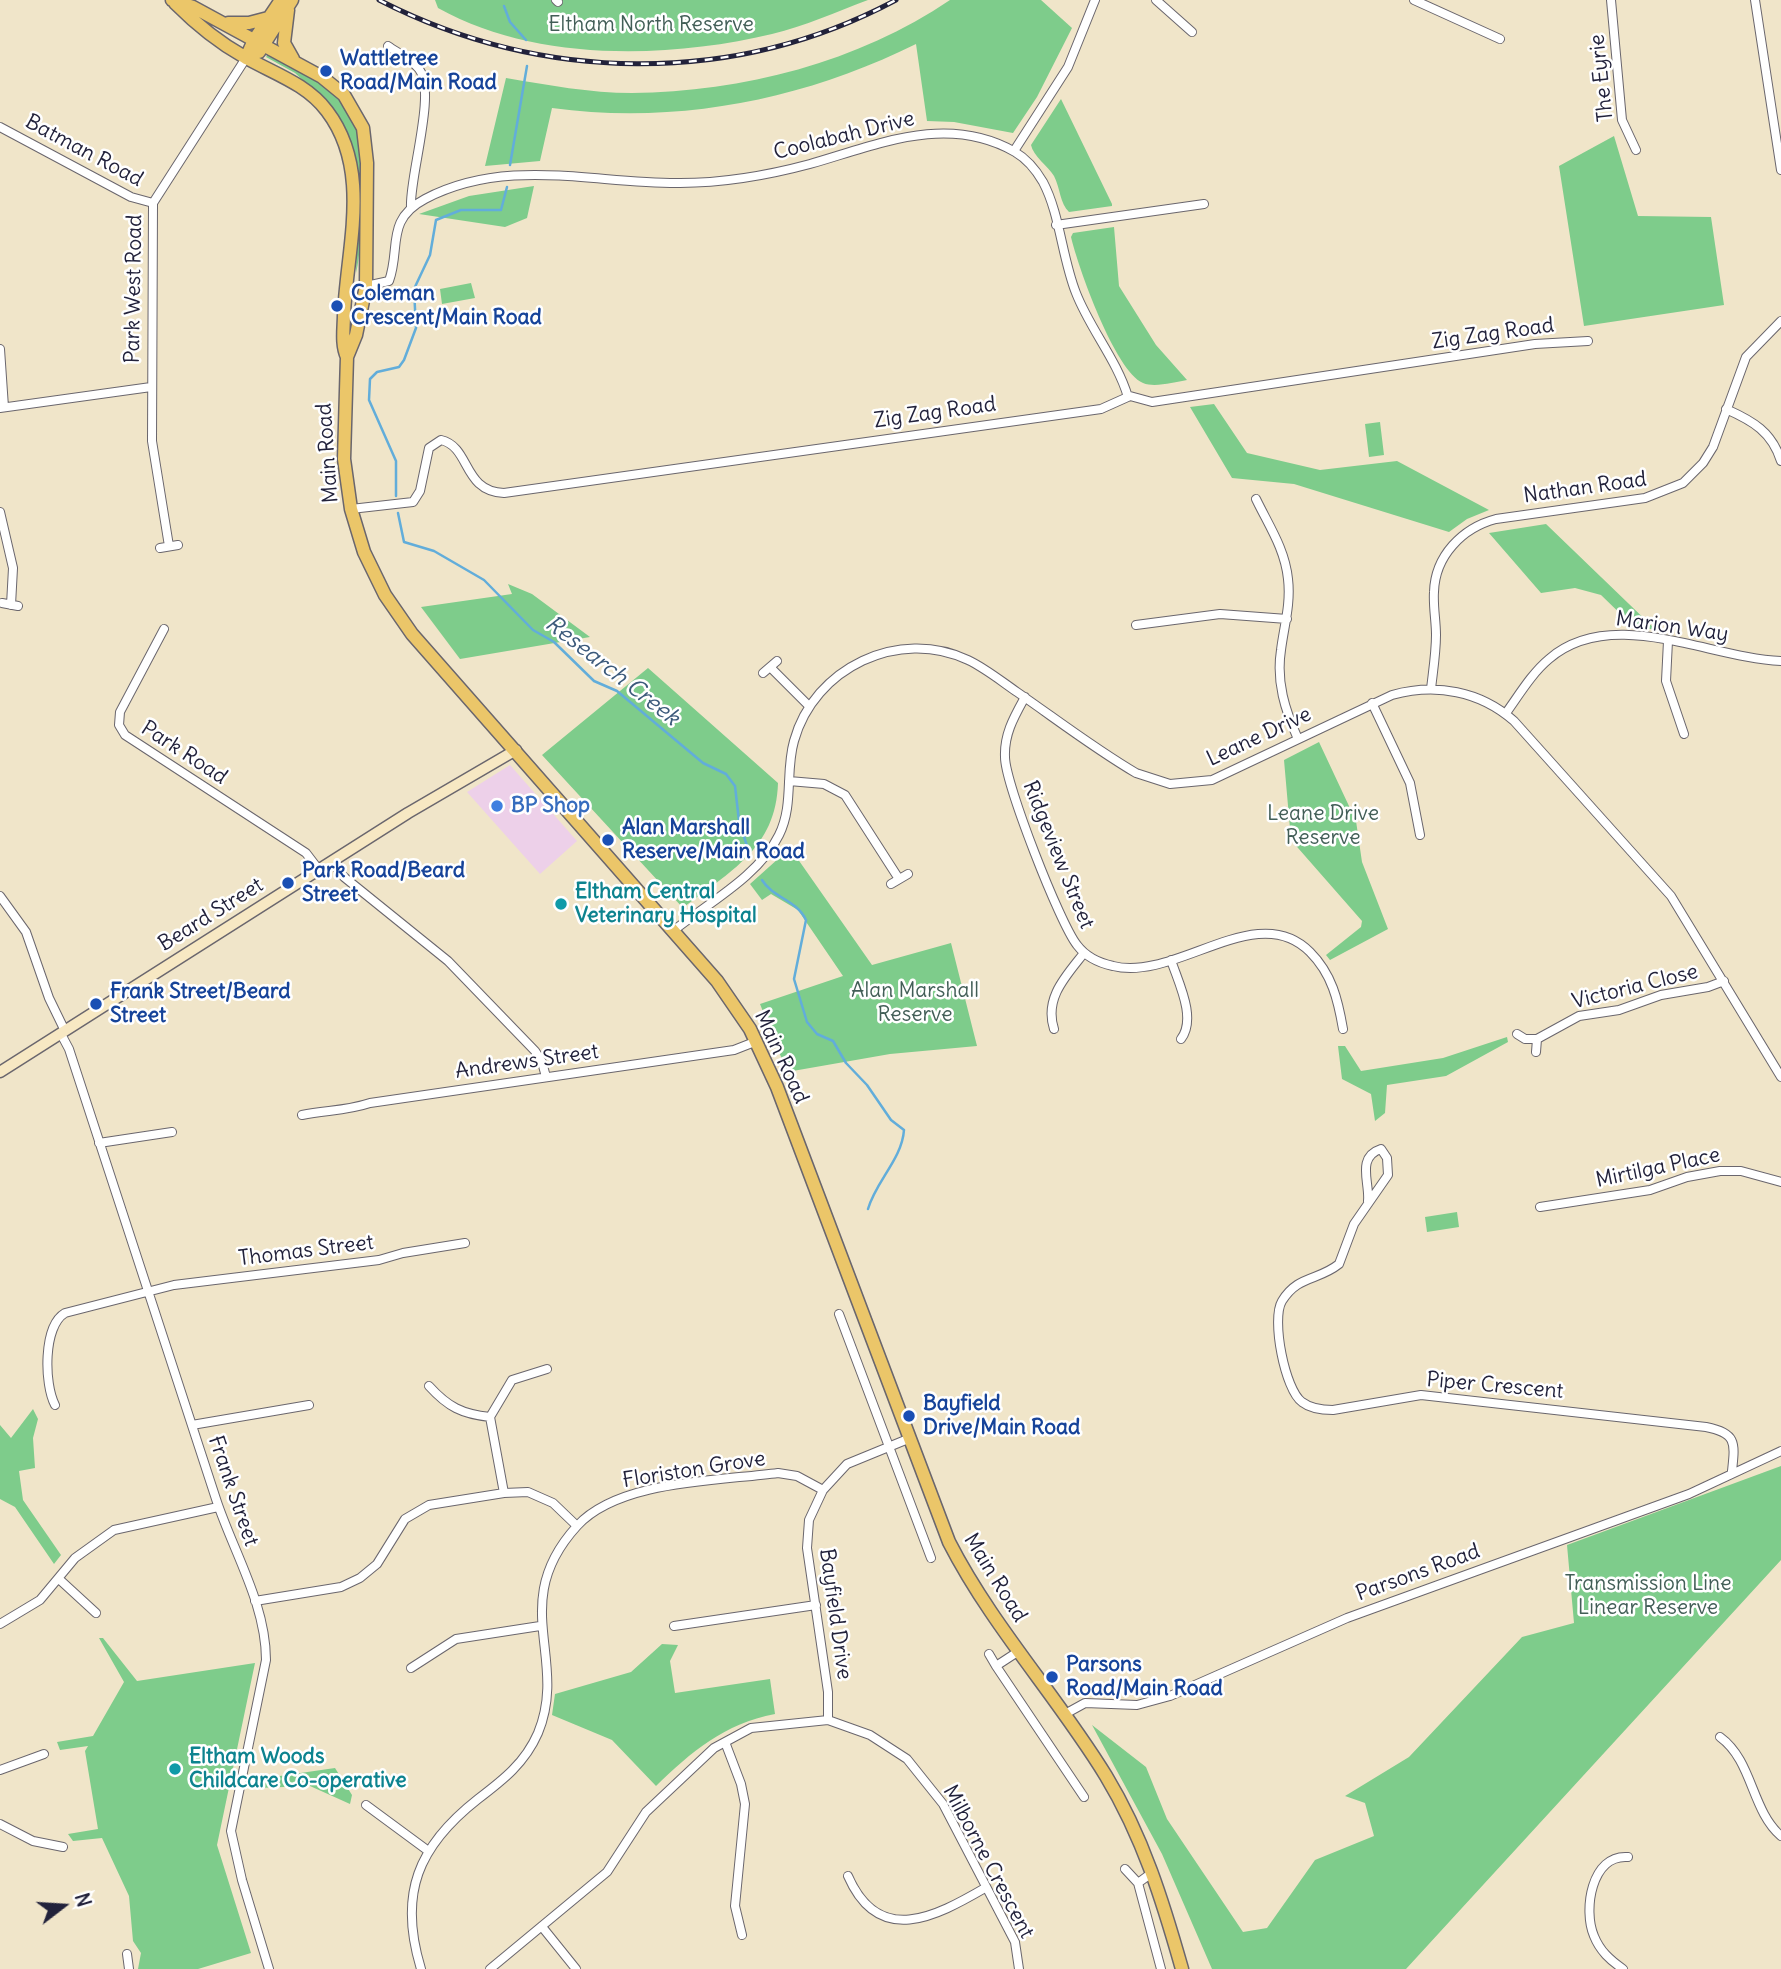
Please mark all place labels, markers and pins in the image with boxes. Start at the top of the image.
place label: Wattletree Road/Main Road [340,46,497,96]
marker: Wattletree Road/Main Road [318,63,334,79]
place label: Coleman Crescent/Main Road [351,281,542,331]
marker: Coleman Crescent/Main Road [329,298,345,314]
place label: BP Shop [511,793,590,819]
marker: BP Shop [489,798,505,814]
place label: Alan Marshall Reserve/Main Road [622,815,805,865]
marker: Alan Marshall Reserve/Main Road [600,832,616,848]
place label: Park Road/Beard Street [302,858,465,908]
marker: Park Road/Beard Street [280,875,296,891]
place label: Eltham Central Veterinary Hospital [575,879,757,929]
marker: Eltham Central Veterinary Hospital [553,896,569,912]
place label: Frank Street/Beard Street [110,979,291,1029]
marker: Frank Street/Beard Street [88,996,104,1012]
place label: Bayfield Drive/Main Road [923,1391,1080,1441]
marker: Bayfield Drive/Main Road [901,1408,917,1424]
place label: Parsons Road/Main Road [1066,1652,1223,1702]
marker: Parsons Road/Main Road [1044,1669,1060,1685]
place label: Eltham Woods Childcare Co-operative [189,1744,407,1794]
marker: Eltham Woods Childcare Co-operative [167,1761,183,1777]

